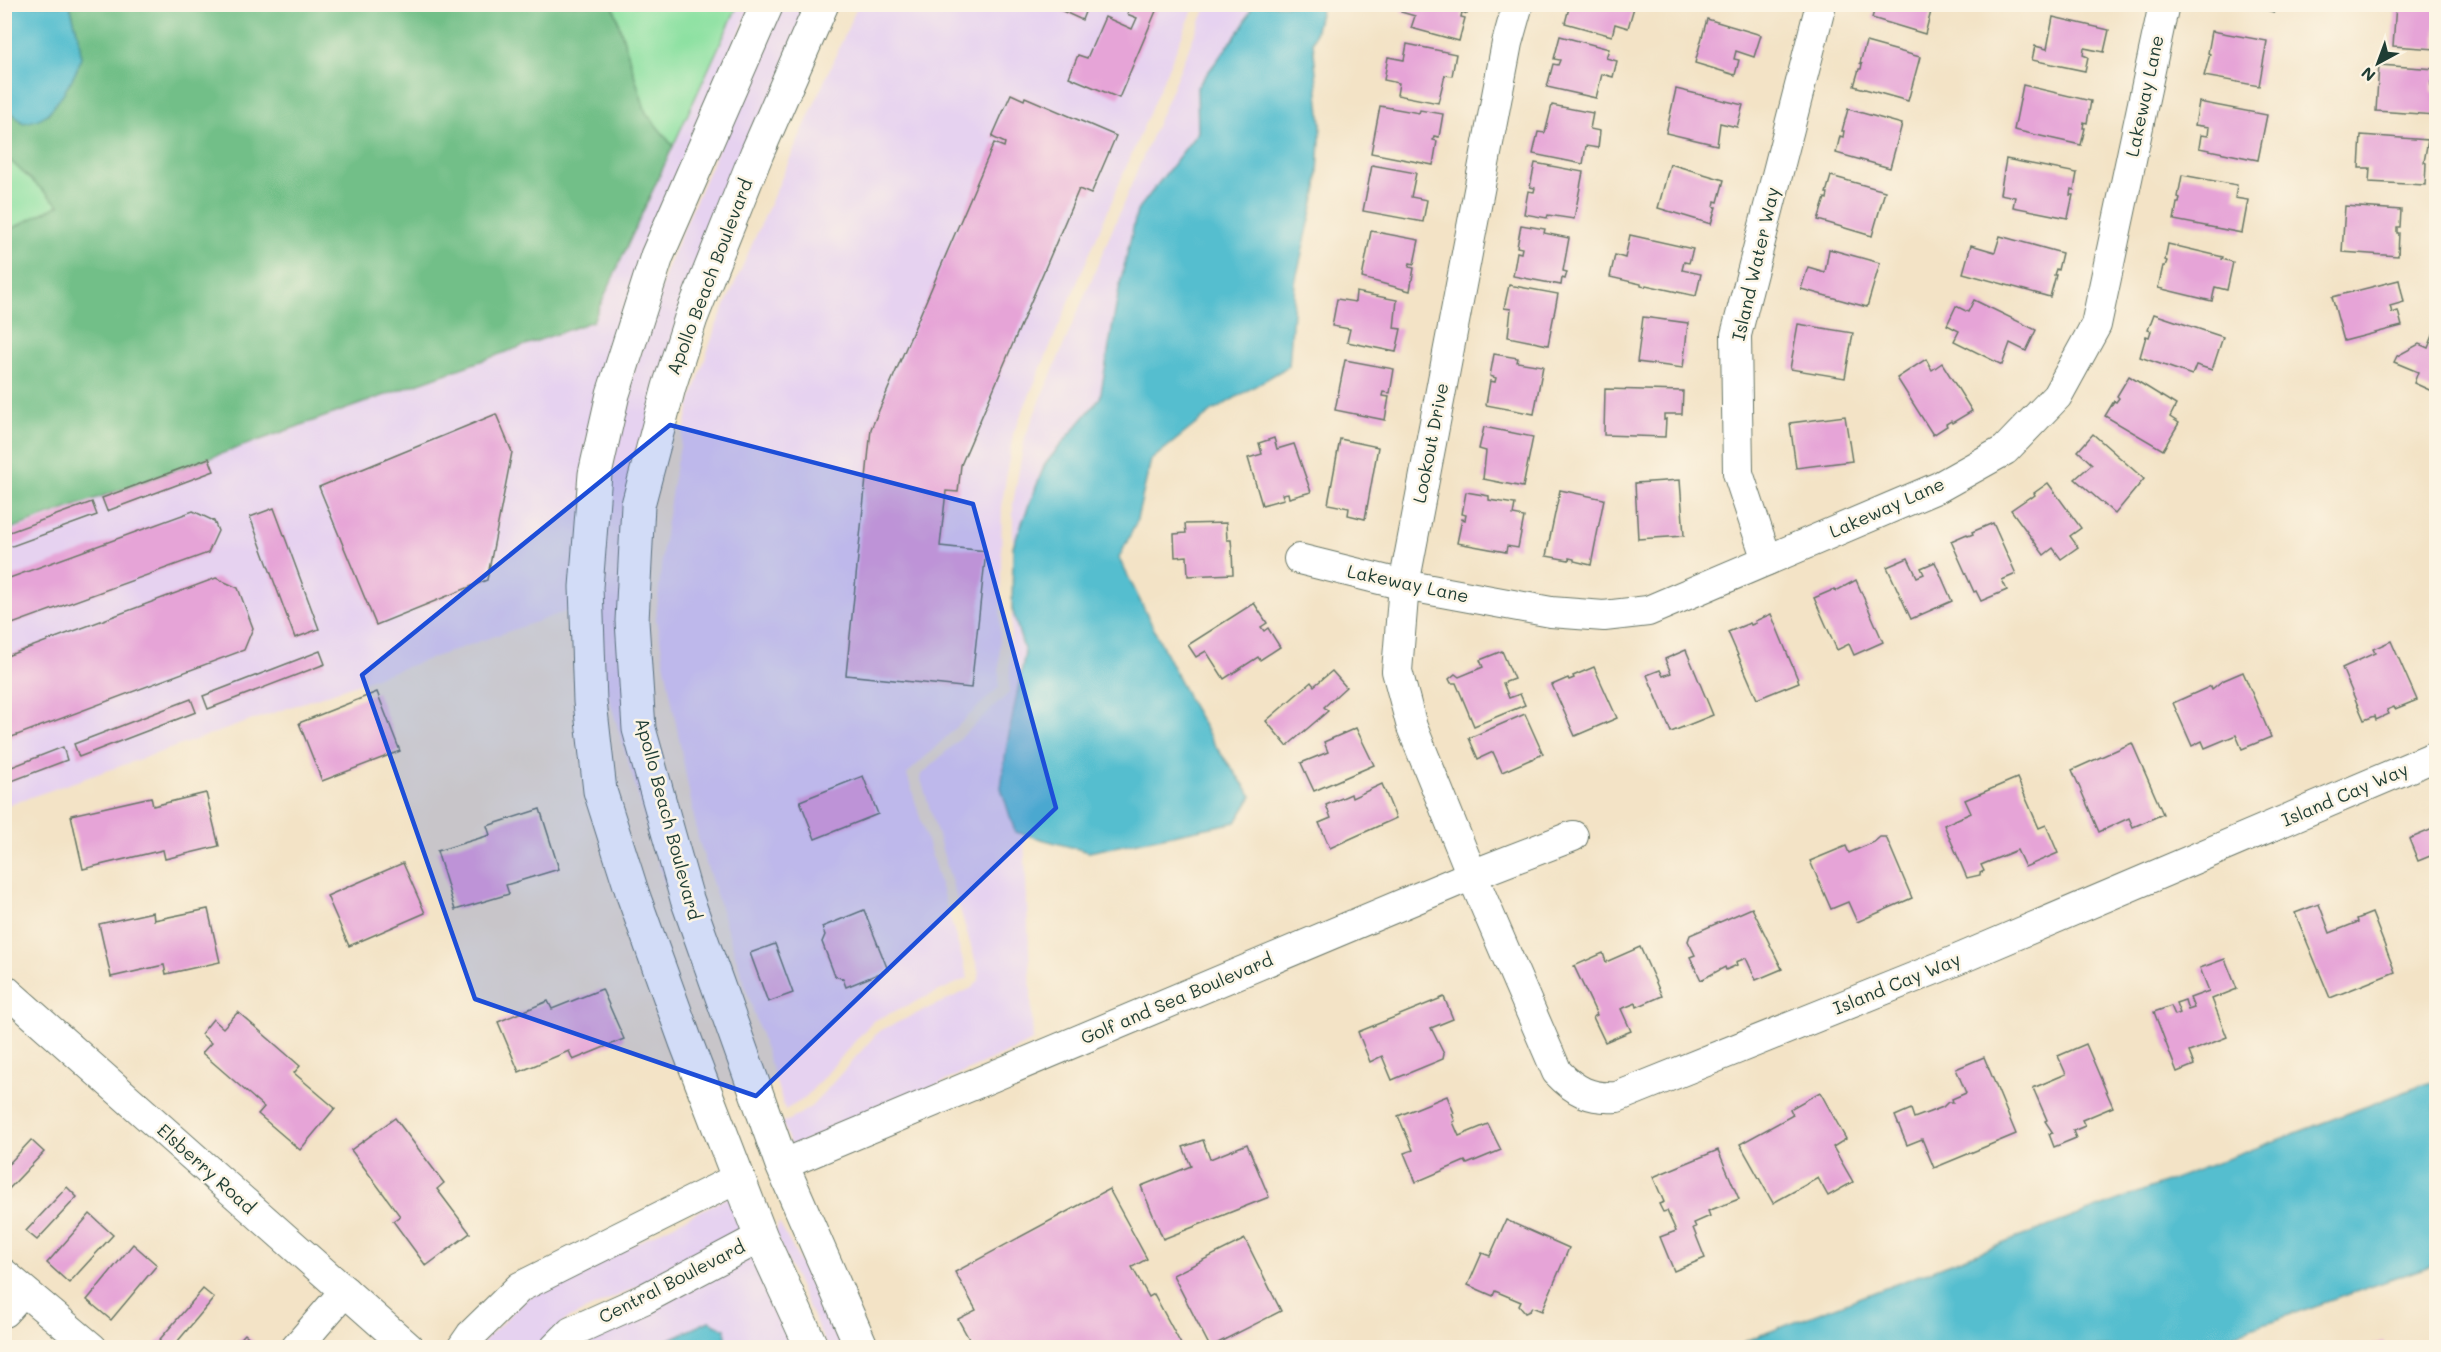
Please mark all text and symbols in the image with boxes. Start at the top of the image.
street label: Lakeway Lane [2119,33,2169,159]
north arrow [2348,33,2408,93]
text: N [2356,63,2379,87]
street label: Apollo Beach Boulevard [661,175,758,378]
street label: Island Water Way [1726,185,1784,343]
street label: Lookout Drive [1407,381,1453,505]
street label: Lakeway Lane [1825,471,1948,543]
street label: Lakeway Lane [1345,558,1471,608]
street label: Apollo Beach Boulevard [630,715,708,922]
street label: Island Cay Way [2278,757,2412,832]
street label: Golf and Sea Boulevard [1077,947,1276,1049]
street label: Island Cay Way [1829,947,1964,1020]
street label: Elsberry Road [152,1118,261,1219]
street label: Central Boulevard [594,1234,749,1328]

